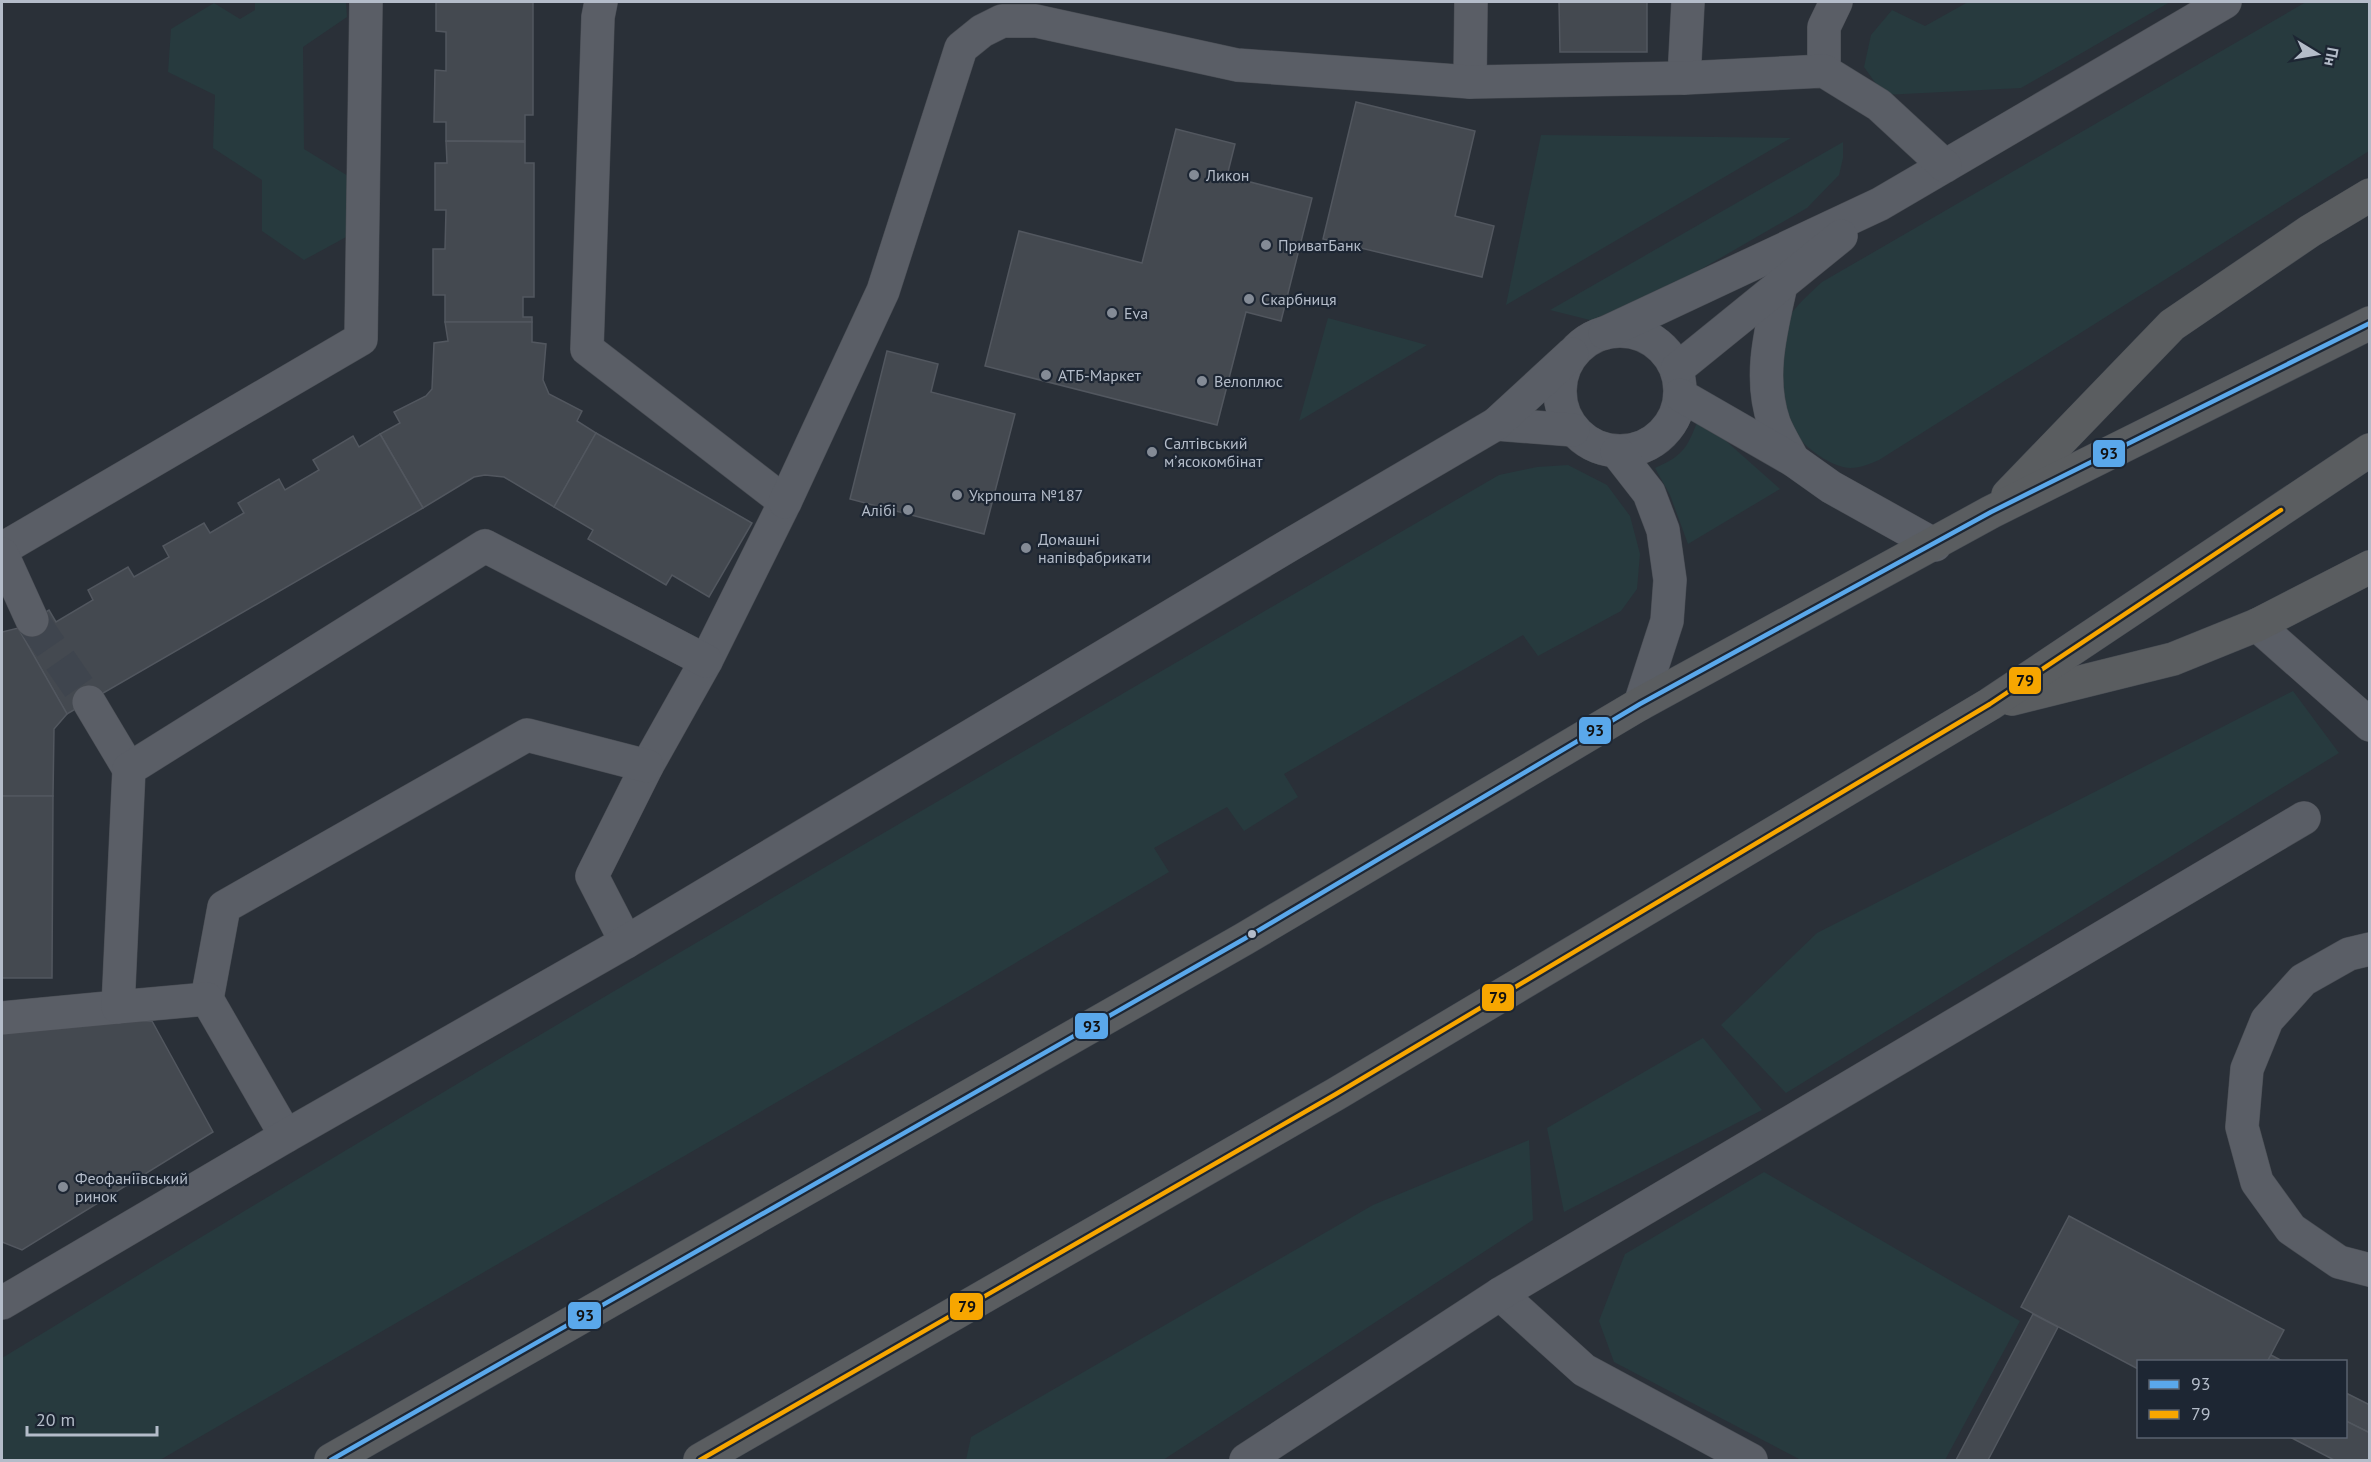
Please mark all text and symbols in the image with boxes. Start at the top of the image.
north arrow [2287,24,2347,84]
text: Пн [2320,46,2343,68]
place label: Ликон [1205,165,1249,185]
marker: Ликон [1187,168,1201,182]
place label: ПриватБанк [1278,235,1362,255]
marker: ПриватБанк [1259,238,1273,252]
place label: Скарбниця [1261,289,1337,309]
marker: Скарбниця [1242,292,1256,306]
place label: Eva [1124,303,1148,323]
marker: Eva [1105,306,1119,320]
place label: АТБ-Маркет [1058,365,1142,385]
marker: АТБ-Маркет [1039,368,1053,382]
place label: Велоплюс [1214,371,1283,391]
marker: Велоплюс [1195,374,1209,388]
place label: Салтівський мʼясокомбінат [1164,433,1263,471]
line badge: 93 [2092,439,2126,468]
text: 93 [2100,443,2118,463]
marker: Салтівський мʼясокомбінат [1145,445,1159,459]
place label: Укрпошта №187 [969,485,1083,505]
marker: Укрпошта №187 [950,488,964,502]
place label: Алібі [862,500,896,520]
marker: Алібі [901,503,915,517]
place label: Домашні напівфабрикати [1038,529,1151,567]
marker: Домашні напівфабрикати [1019,541,1033,555]
line badge: 79 [2008,666,2042,695]
text: 79 [2016,670,2034,690]
line badge: 93 [1578,716,1612,745]
text: 93 [1586,720,1604,740]
unlabelled marker [1246,928,1258,940]
line badge: 79 [1481,983,1515,1012]
text: 79 [1489,987,1507,1007]
line badge: 93 [1074,1012,1109,1040]
text: 93 [1083,1016,1101,1036]
place label: Феофаніївський ринок [75,1168,188,1206]
marker: Феофаніївський ринок [56,1180,70,1194]
line badge: 79 [949,1292,984,1321]
text: 79 [958,1296,976,1316]
line badge: 93 [567,1301,602,1330]
text: 93 [576,1305,594,1325]
legend [2137,1360,2347,1438]
text: 93 [2191,1372,2211,1395]
scale bar [27,1399,158,1437]
text: 79 [2191,1402,2211,1425]
text: 20 m [36,1408,75,1431]

